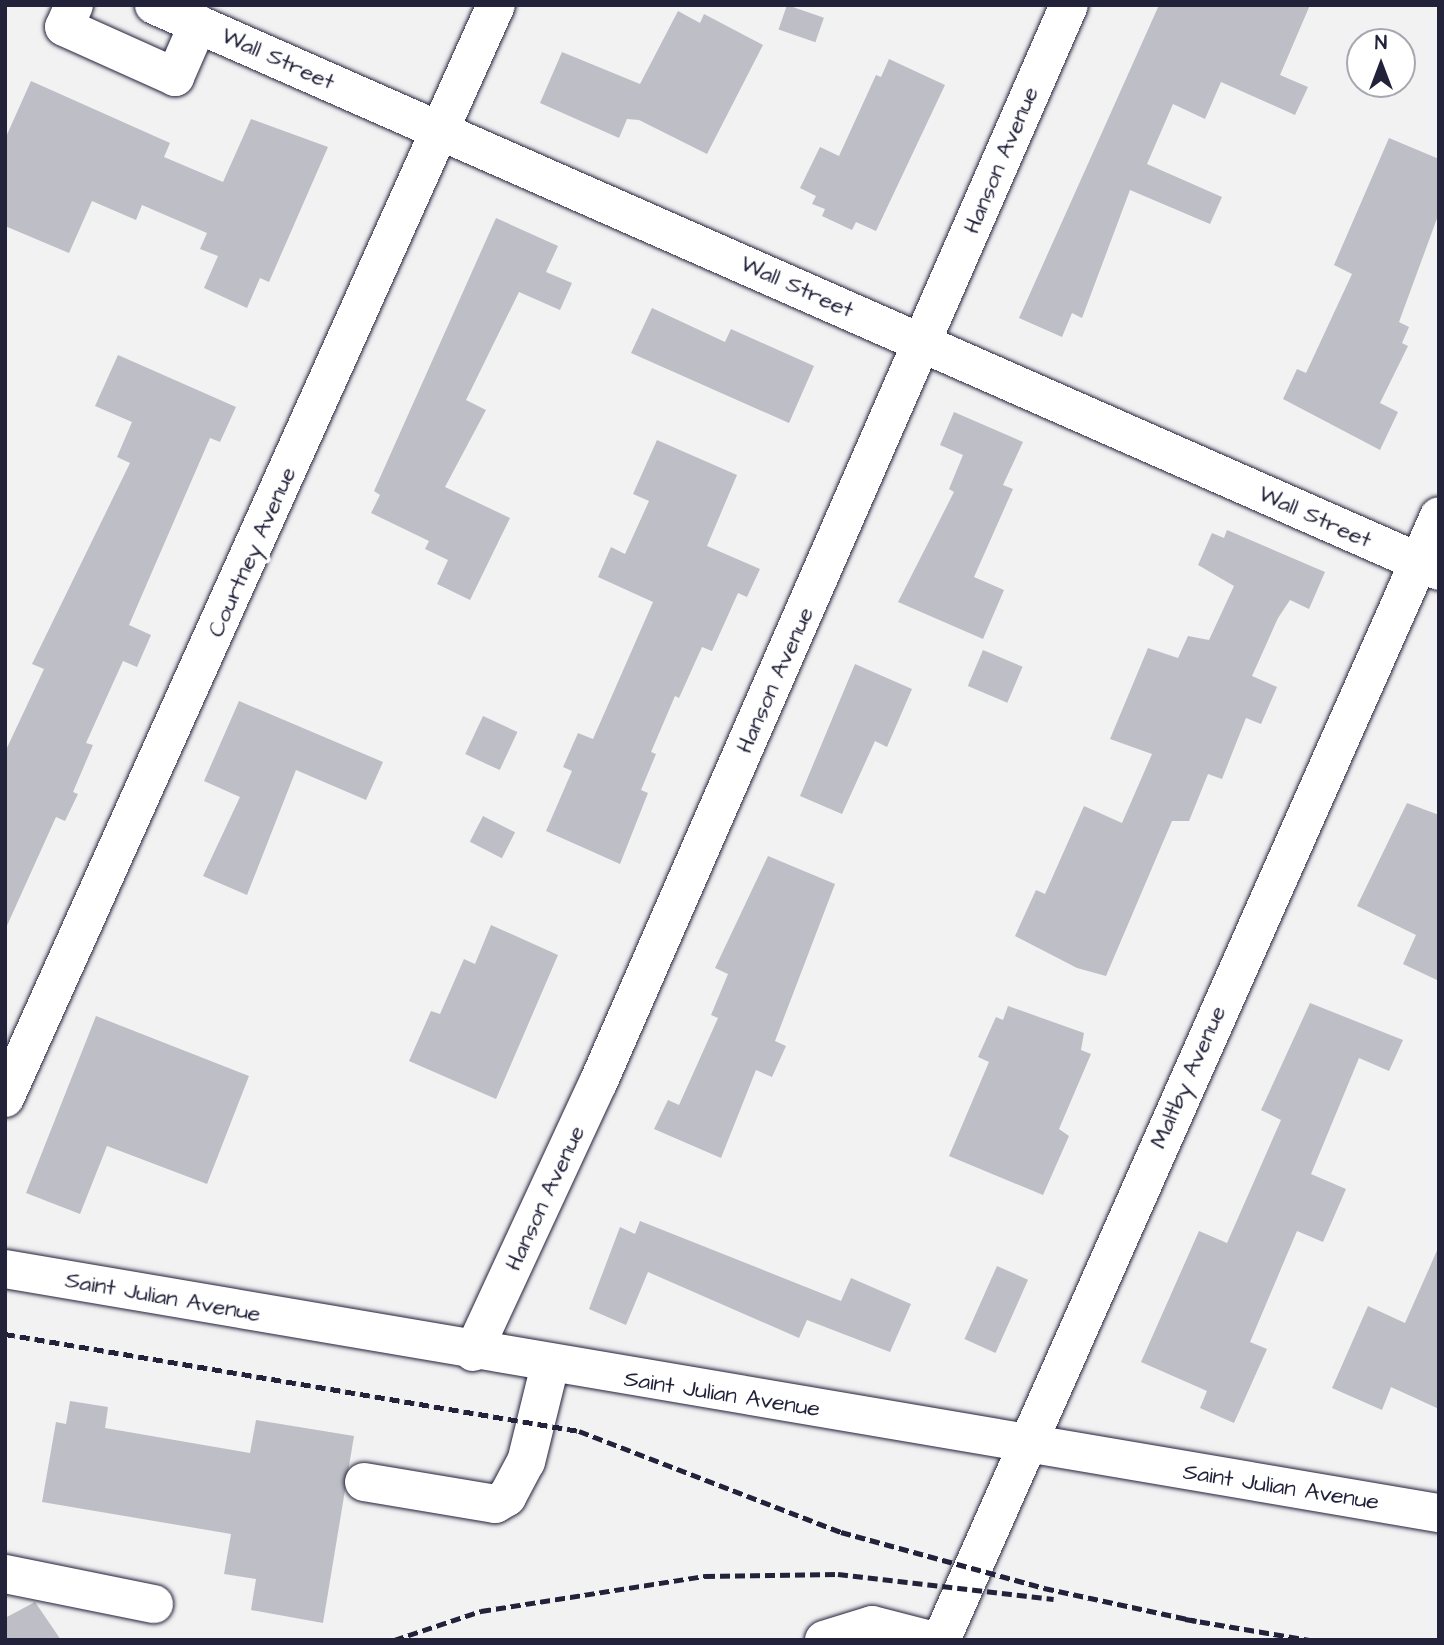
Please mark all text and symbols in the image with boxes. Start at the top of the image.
street label: Wall Street [217,22,339,96]
north arrow [1346,28,1416,98]
text: N [1375,30,1387,57]
street label: Hanson Avenue [958,82,1044,238]
street label: Wall Street [736,250,858,324]
street label: Courtney Avenue [202,463,302,641]
street label: Wall Street [1254,480,1376,554]
street label: Hanson Avenue [730,603,820,757]
street label: Maltby Avenue [1144,1001,1232,1153]
street label: Hanson Avenue [499,1121,591,1275]
street label: Saint Julian Avenue [63,1266,263,1328]
street label: Saint Julian Avenue [622,1365,822,1423]
street label: Saint Julian Avenue [1181,1458,1381,1516]

